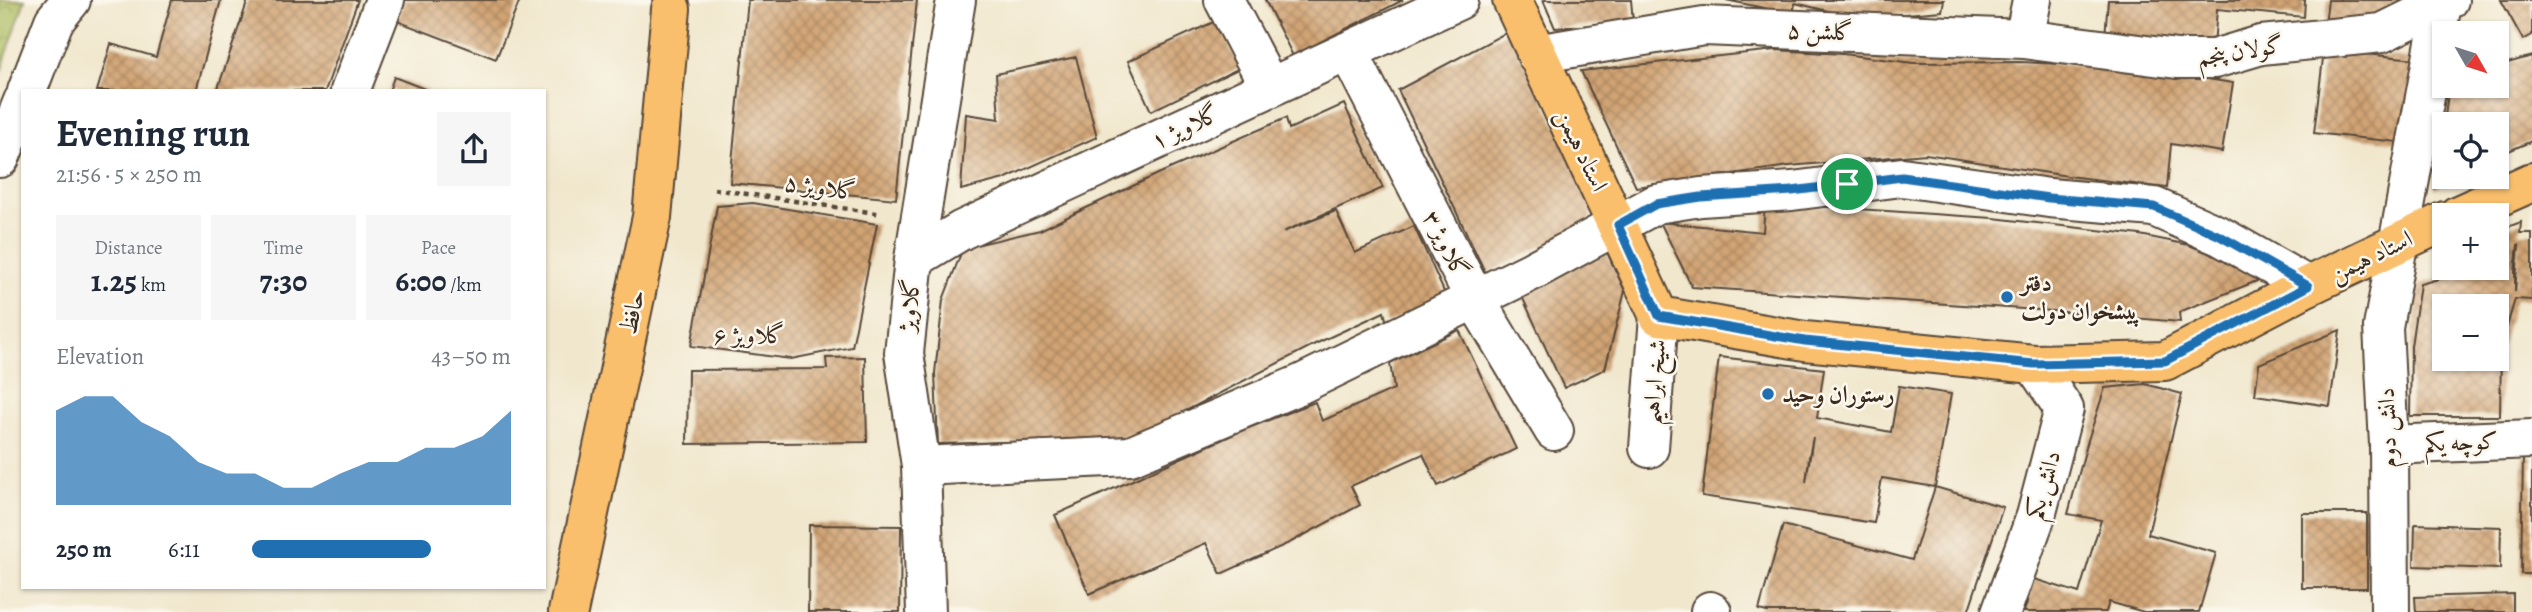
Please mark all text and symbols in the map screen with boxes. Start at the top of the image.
street label: گلشن ۵ [1787,14,1853,48]
north arrow [2432,21,2510,98]
map controls [2432,21,2509,371]
street label: گولان پنجم [2195,28,2286,80]
street label: گلاویژ ۱ [1146,97,1224,157]
street label: استاد هیمن [1548,103,1616,197]
text: Evening run [56,107,250,159]
button: share [437,112,511,186]
button: locate [2432,112,2509,189]
pin [1817,154,1877,214]
text: 21:56 · 5 × 250 m [56,159,202,190]
icon: arrive [1828,165,1866,203]
street label: گلاویژ ۵ [782,166,858,208]
button: + [2432,203,2509,280]
street label: گلاویژ ۳ [1415,205,1477,283]
street label: استاد هیمن [2324,222,2418,290]
text: Distance [94,235,163,261]
text: Time [264,235,303,261]
text: Pace [421,235,456,261]
text: 1.25 [91,261,137,301]
text: 7:30 [260,261,307,301]
text: 6:00 [395,261,447,301]
place label: دفتر پیشخوان دولت [2018,267,2140,327]
text: km [137,272,166,298]
text: /km [447,272,482,298]
street label: گلاویژ [890,277,928,336]
street label: حافظ [612,287,652,337]
marker: دفتر پیشخوان دولت [1999,289,2015,305]
button: − [2432,294,2509,371]
street label: گلاویژ ۶ [713,319,785,351]
street label: شیخ ابراهیم [1634,338,1682,427]
text: Elevation [56,341,144,372]
text: 43–50 m [431,341,511,372]
place label: رستوران وحید [1782,378,1895,410]
marker: رستوران وحید [1760,386,1776,402]
street label: دانش دوم [2370,387,2409,469]
street label: کوچه یکم [2424,425,2499,465]
street label: دانش یکم [2018,447,2074,525]
text: 250 m [56,534,112,565]
text: 6:11 [168,534,200,565]

